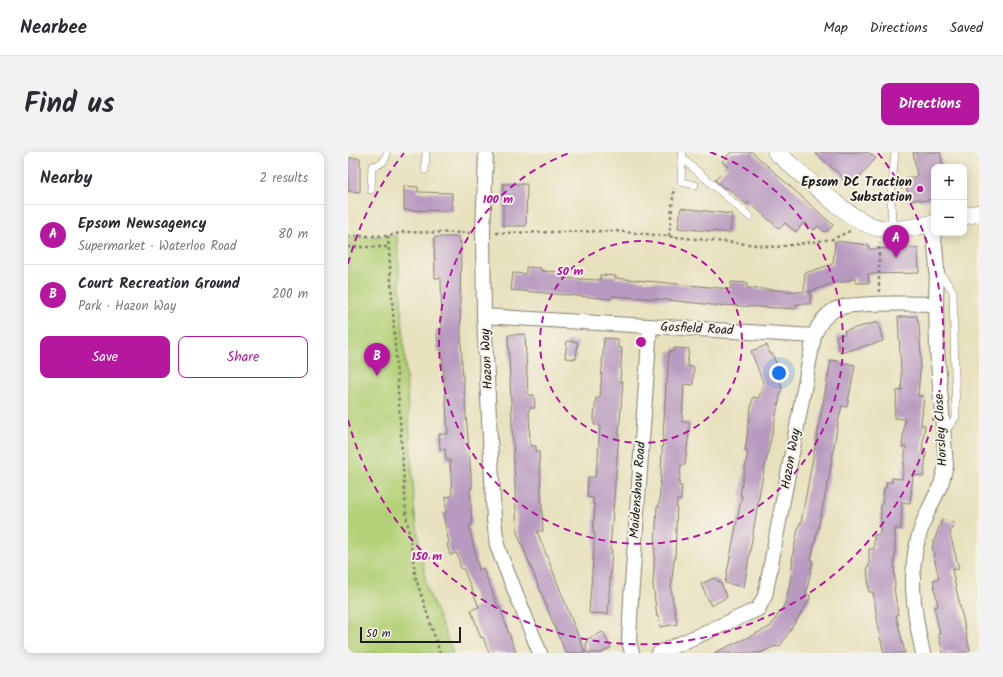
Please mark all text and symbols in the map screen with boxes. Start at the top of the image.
text: Nearbee [20,13,87,43]
text: Map [823,17,848,39]
text: Directions [870,17,928,39]
text: Saved [950,17,983,39]
text: Find us [24,82,115,127]
button: Directions [881,83,979,125]
map controls [931,164,967,236]
button: + [931,164,967,200]
text: Nearby [40,165,92,192]
text: 2 results [260,168,308,189]
place label: Epsom DC Traction Substation [801,172,912,208]
marker: Epsom DC Traction Substation [915,184,925,194]
text: 100 m [483,190,513,209]
button: − [931,200,967,236]
text: Epsom Newsagency [78,212,206,236]
text: A [49,224,57,245]
text: 80 m [278,224,308,245]
pin: A [883,225,909,258]
text: Supermarket · Waterloo Road [78,236,236,257]
text: 50 m [556,262,584,281]
text: Court Recreation Ground [78,272,240,296]
text: B [49,284,57,305]
text: 200 m [272,284,308,305]
text: Park · Hazon Way [78,296,176,317]
street label: Gosfield Road [660,317,735,341]
street label: Hazon Way [475,327,499,390]
centre of rings [634,335,648,349]
button: Save [40,336,170,378]
button: Share [178,336,308,378]
pin: B [364,343,390,376]
your location [769,363,789,383]
street label: Horsley Close [929,393,953,467]
street label: Hazon Way [775,426,807,491]
street label: Maidenshaw Road [624,440,652,539]
text: 150 m [412,547,442,566]
scale bar [360,625,461,644]
text: 50 m [366,625,391,643]

